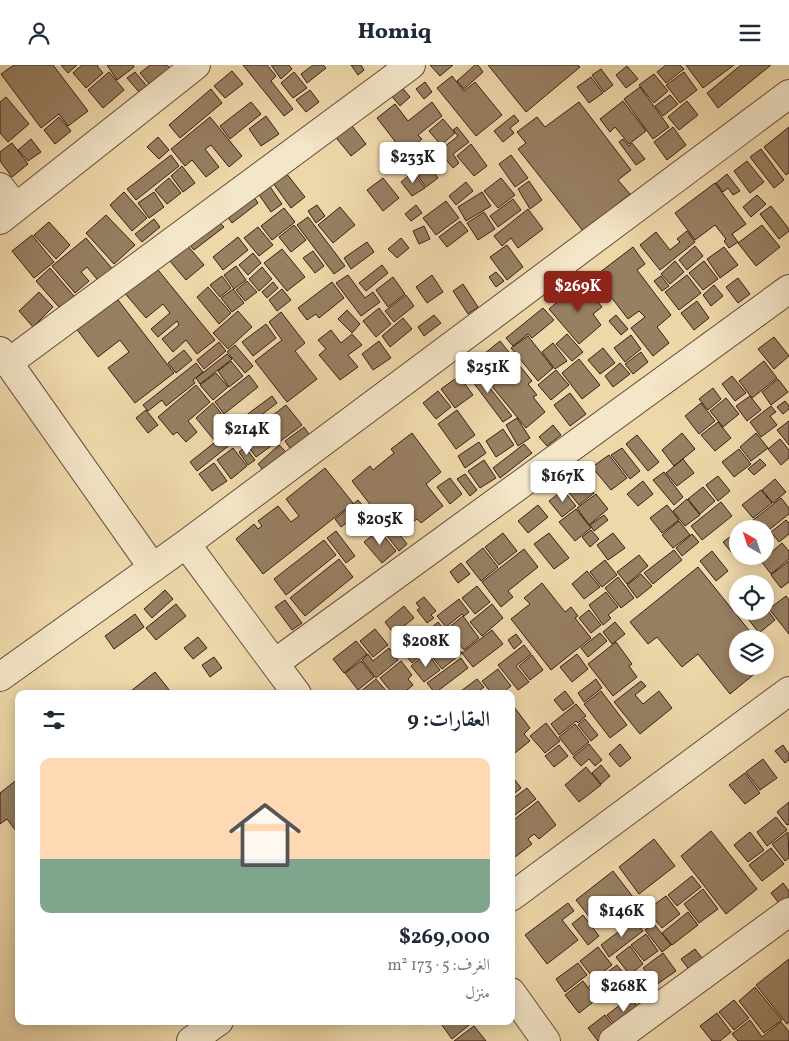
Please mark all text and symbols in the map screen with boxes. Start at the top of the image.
text: Homiq [358,17,431,48]
icon: person [25,19,53,47]
icon: menu [736,19,764,47]
pin: $233K [378,141,448,184]
text: $233K [391,147,435,169]
pin: $269K [543,271,613,313]
text: $269K [555,276,601,298]
pin: $251K [453,351,523,394]
text: $251K [467,357,509,379]
pin: $214K [212,413,282,456]
text: $214K [225,419,269,441]
pin: $167K [528,461,598,503]
text: $167K [541,466,585,488]
pin: $205K [345,503,415,546]
text: $205K [357,509,403,531]
north arrow [729,520,774,565]
map controls [729,520,774,675]
button: locate [729,575,774,620]
pin: $208K [391,625,461,668]
button: layers [729,630,774,675]
text: $208K [402,631,450,653]
icon: filters [40,706,68,734]
text: العقارات: 9 [407,706,490,735]
icon: home [220,790,310,880]
pin: $146K [587,895,657,938]
text: $146K [599,901,645,923]
text: $269,000 [399,923,490,952]
text: الغرف: 5 · 173 m² [387,955,490,977]
pin: $268K [589,971,659,1013]
text: $268K [601,976,647,998]
text: منزل [465,983,490,1005]

